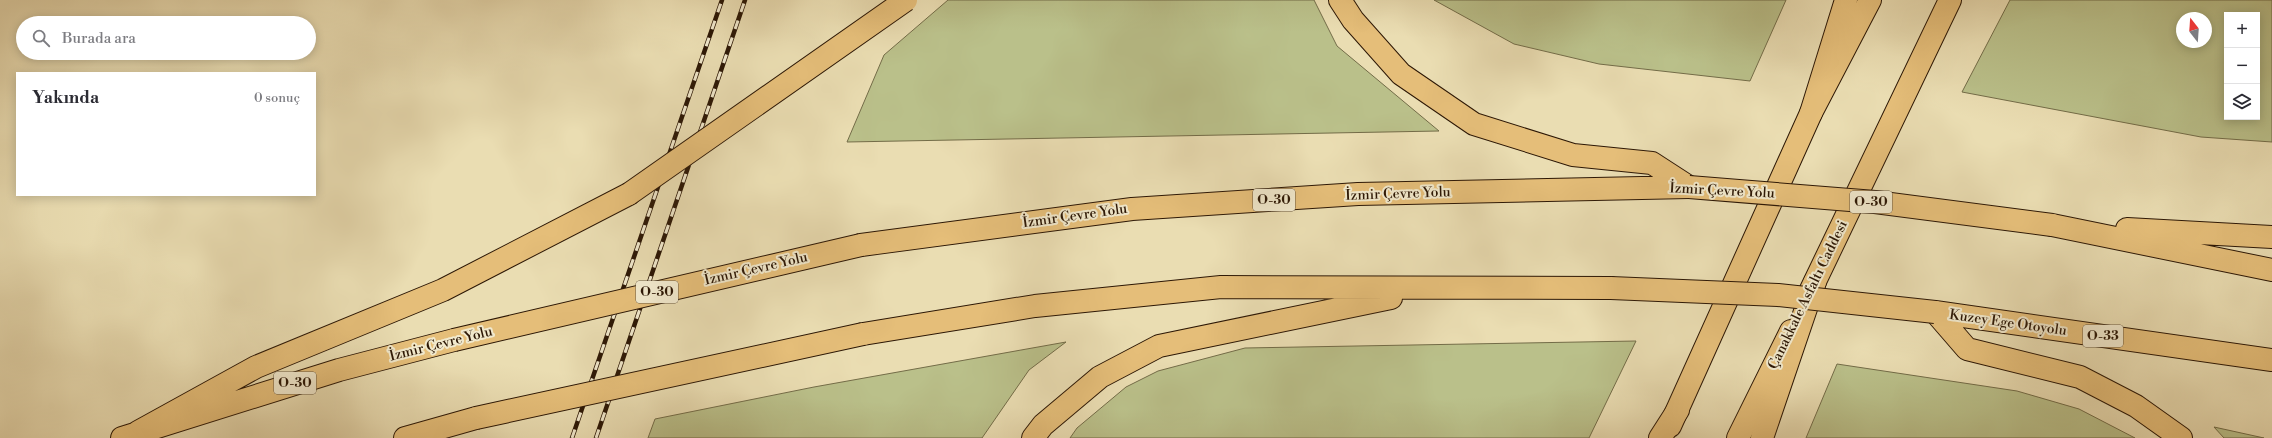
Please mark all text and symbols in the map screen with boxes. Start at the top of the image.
north arrow [2176,12,2212,48]
map controls [2224,12,2260,120]
button: + [2224,12,2260,48]
search box [16,16,316,60]
icon: search [30,27,52,49]
text: Burada ara [62,29,136,48]
button: − [2224,48,2260,84]
button: layers [2224,84,2260,120]
text: Yakında [32,87,99,109]
text: 0 sonuç [254,90,300,106]
street label: İzmir Çevre Yolu [1669,177,1775,203]
street label: İzmir Çevre Yolu [1345,181,1451,205]
road number: O-30 [1253,189,1295,211]
road number: O-30 [1850,191,1892,213]
street label: İzmir Çevre Yolu [1021,198,1128,232]
street label: Çanakkale Asfaltı Caddesi [1764,217,1852,372]
street label: İzmir Çevre Yolu [702,246,809,290]
road number: O-30 [636,281,678,303]
street label: Kuzey Ege Otoyolu [1948,306,2068,340]
street label: İzmir Çevre Yolu [387,321,494,365]
road number: O-33 [2083,325,2123,347]
road number: O-30 [274,372,316,394]

